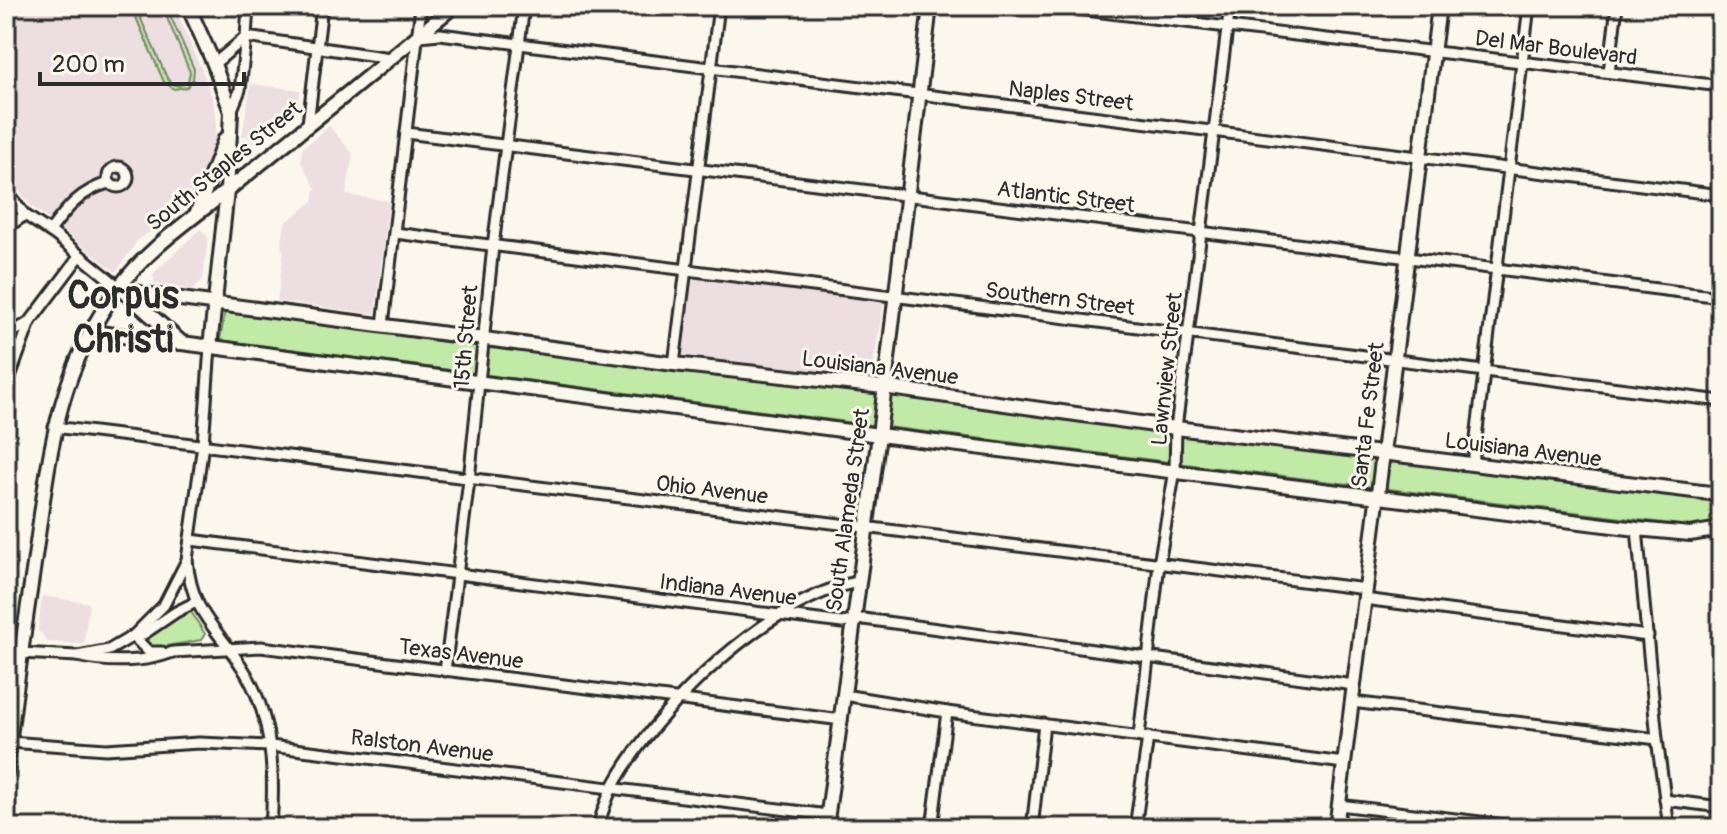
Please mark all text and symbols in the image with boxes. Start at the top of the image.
street label: Del Mar Boulevard [1473,24,1639,72]
scale bar [40,36,244,86]
text: 200 m [52,50,125,79]
street label: Naples Street [1007,74,1135,118]
street label: South Staples Street [140,95,308,237]
street label: Atlantic Street [996,175,1137,219]
district label: Corpus Christi [67,272,179,364]
street label: Southern Street [984,276,1137,322]
street label: 15th Street [448,284,484,390]
street label: Lawnview Street [1145,291,1189,447]
street label: Santa Fe Street [1345,341,1391,489]
street label: Louisiana Avenue [800,345,960,392]
street label: South Alameda Street [820,406,876,614]
street label: Louisiana Avenue [1443,427,1603,474]
street label: Ohio Avenue [654,469,770,511]
street label: Indiana Avenue [658,568,798,612]
street label: Texas Avenue [397,632,525,676]
street label: Ralston Avenue [349,723,495,769]

